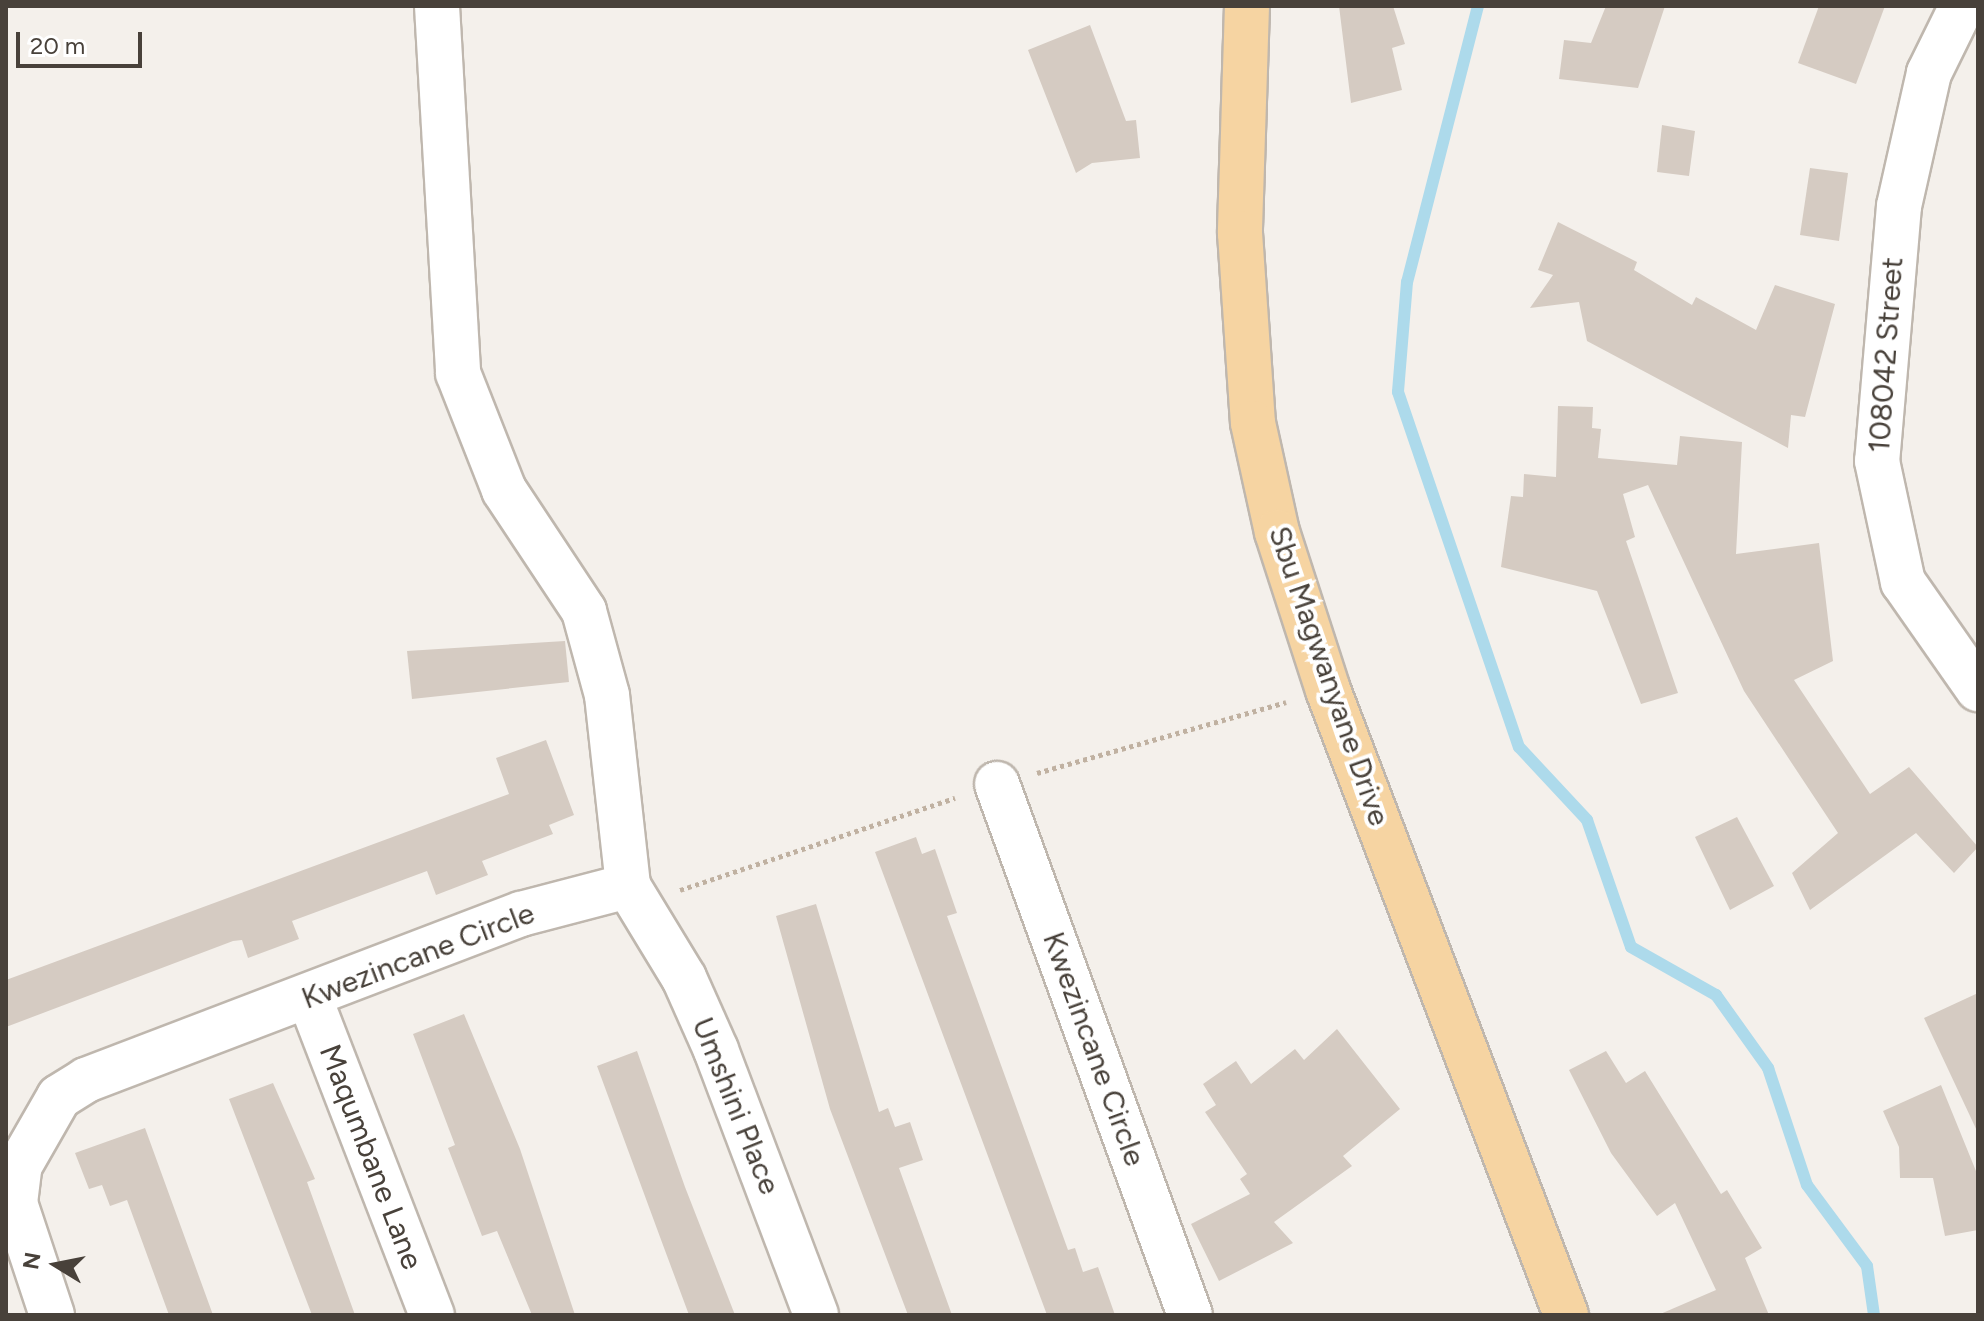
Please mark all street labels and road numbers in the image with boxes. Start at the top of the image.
street label: 108042 Street [1861,256,1911,454]
street label: Sbu Magwanyane Drive [1261,522,1397,830]
street label: Kwezincane Circle [297,895,539,1017]
street label: Kwezincane Circle [1035,927,1153,1171]
street label: Umshini Place [684,1012,788,1200]
street label: Maqumbane Lane [312,1040,430,1274]

